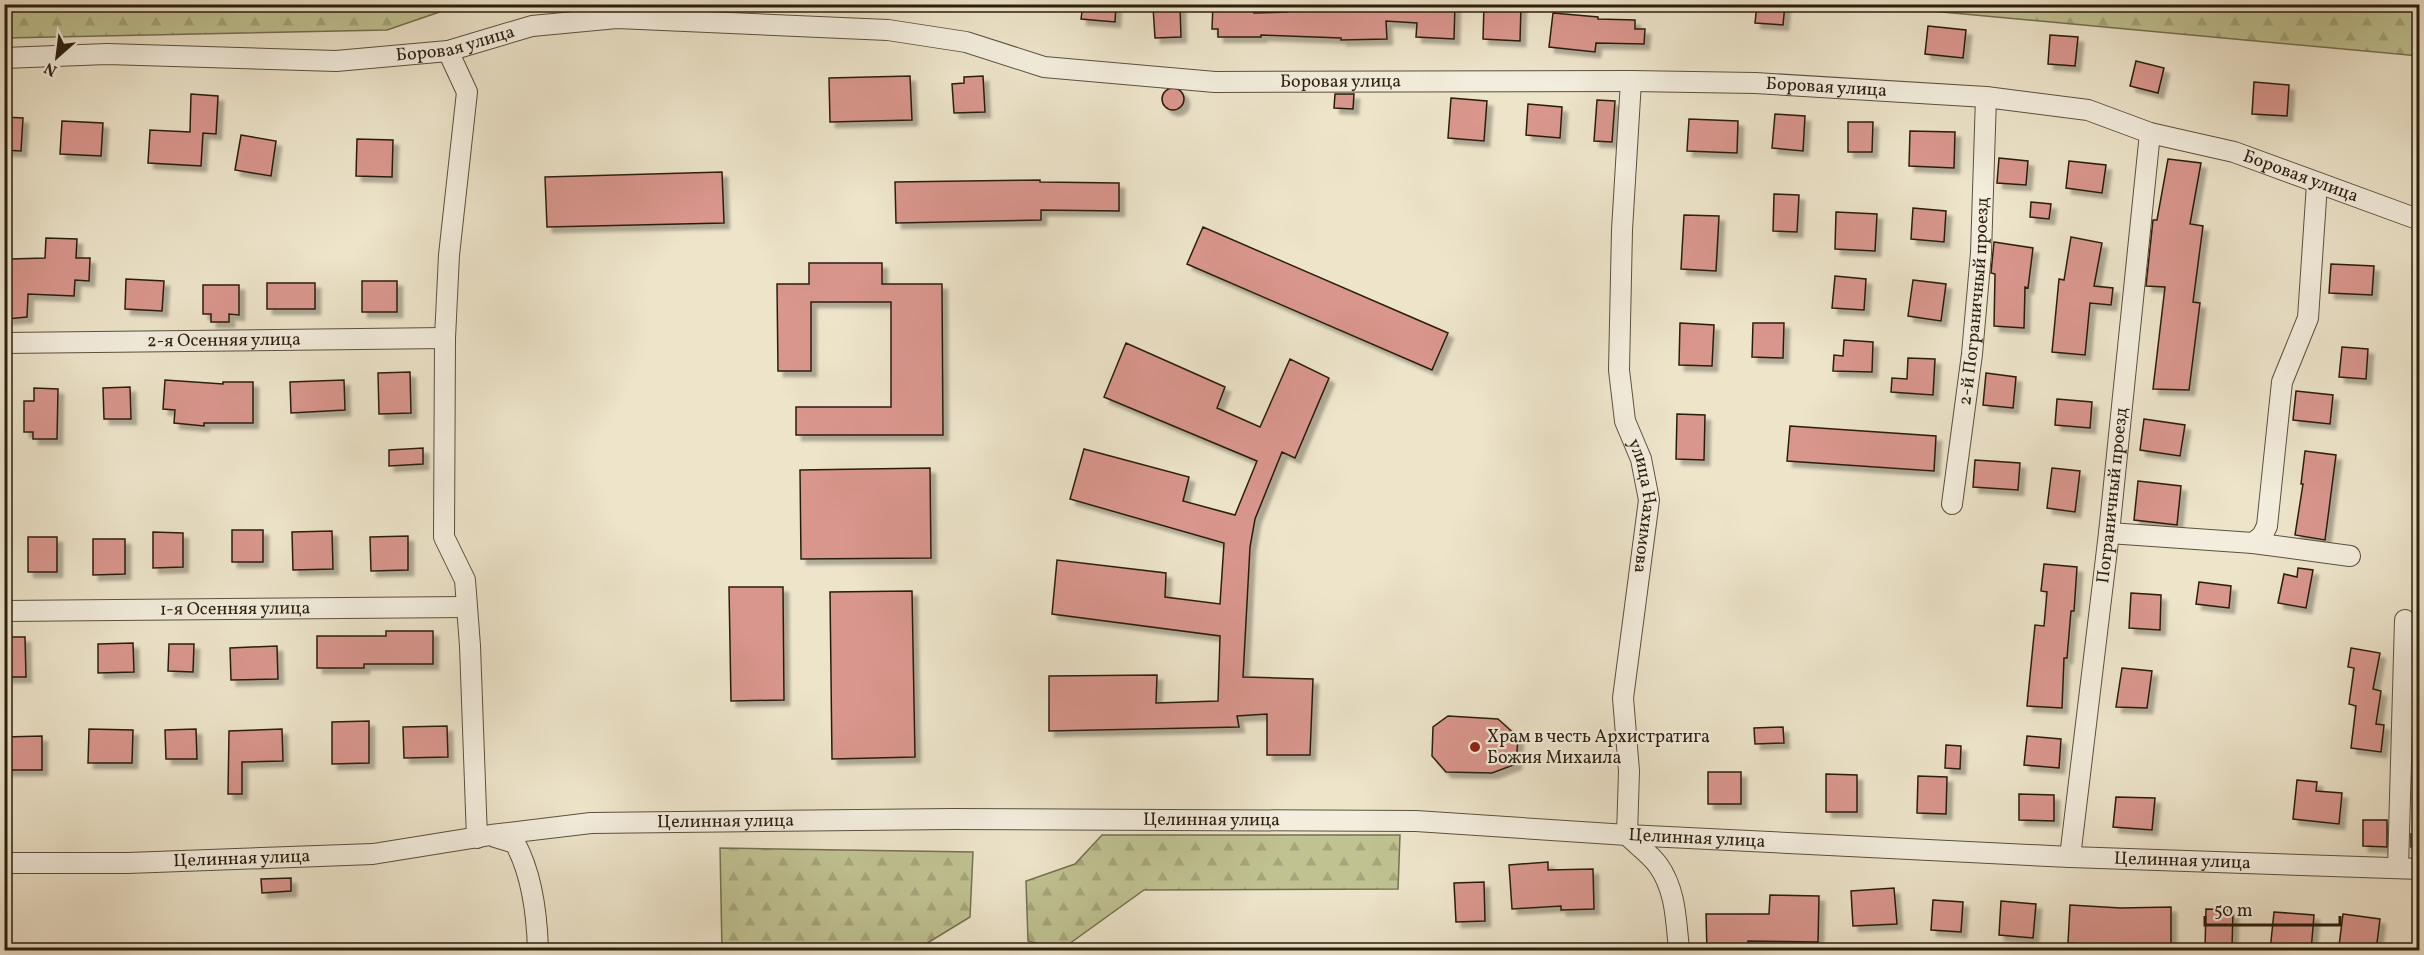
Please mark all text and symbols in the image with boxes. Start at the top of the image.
street label: Боровая улица [395,19,518,68]
north arrow [27,27,87,87]
text: N [40,56,61,81]
street label: Боровая улица [1280,69,1401,94]
street label: Боровая улица [1765,71,1888,103]
street label: Боровая улица [2240,144,2362,209]
street label: 2-й Пограничный проезд [1953,197,1995,407]
street label: 2-я Осенняя улица [147,327,301,354]
street label: Пограничный проезд [2091,406,2134,585]
street label: улица Нахимова [1621,435,1662,575]
street label: 1-я Осенняя улица [160,596,310,622]
place label: Храм в честь Архистратига Божия Михаила [1487,725,1710,771]
marker: Храм в честь Архистратига Божия Михаила [1468,740,1482,754]
street label: Целинная улица [1143,807,1280,833]
street label: Целинная улица [657,808,794,835]
street label: Целинная улица [1628,823,1766,854]
street label: Целинная улица [173,844,311,874]
street label: Целинная улица [2114,846,2251,876]
scale bar [2205,889,2340,927]
text: 50 m [2214,899,2253,924]

